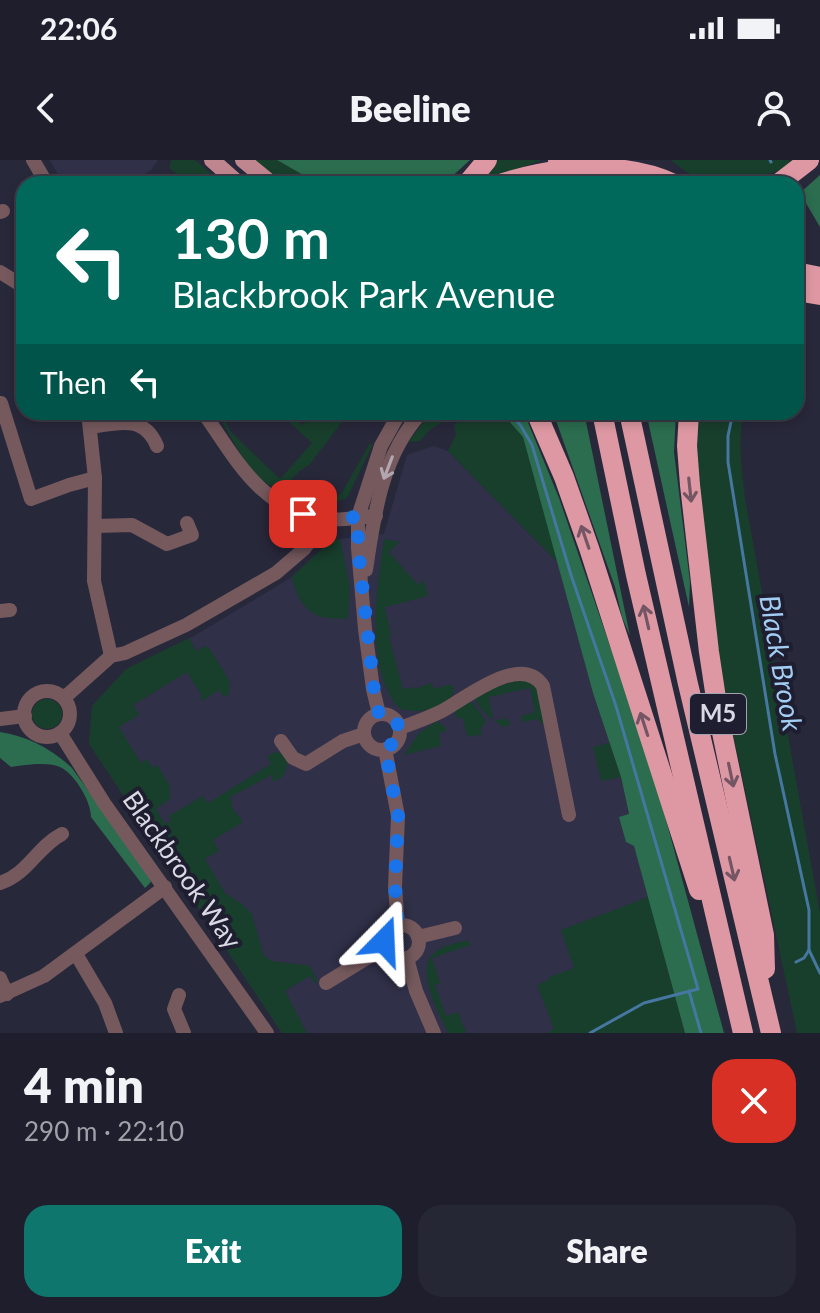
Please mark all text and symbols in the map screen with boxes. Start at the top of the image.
text: 22:06 [40,10,117,46]
icon: back [24,86,68,130]
text: Beeline [349,86,471,130]
icon: person [752,86,796,130]
text: 130 m [172,204,330,271]
icon: left [40,208,144,312]
text: Blackbrook Park Avenue [172,272,555,316]
icon: left [123,360,167,404]
text: Then [40,364,107,400]
one-way arrow [380,455,395,480]
one-way arrow [683,476,698,503]
pin [269,480,337,548]
icon: arrive [281,492,325,536]
one-way arrow [577,525,591,549]
water label: Black Brook [753,592,811,734]
one-way arrow [638,605,653,631]
road number: M5 [690,694,746,734]
one-way arrow [636,712,651,737]
one-way arrow [724,761,739,787]
street label: Blackbrook Way [117,784,249,955]
one-way arrow [725,855,740,881]
position arrow [342,899,426,983]
text: 4 min [24,1056,144,1113]
button: close [712,1059,796,1143]
text: 290 m · 22:10 [24,1115,184,1147]
button: Exit [24,1205,402,1297]
button: Share [418,1205,796,1297]

